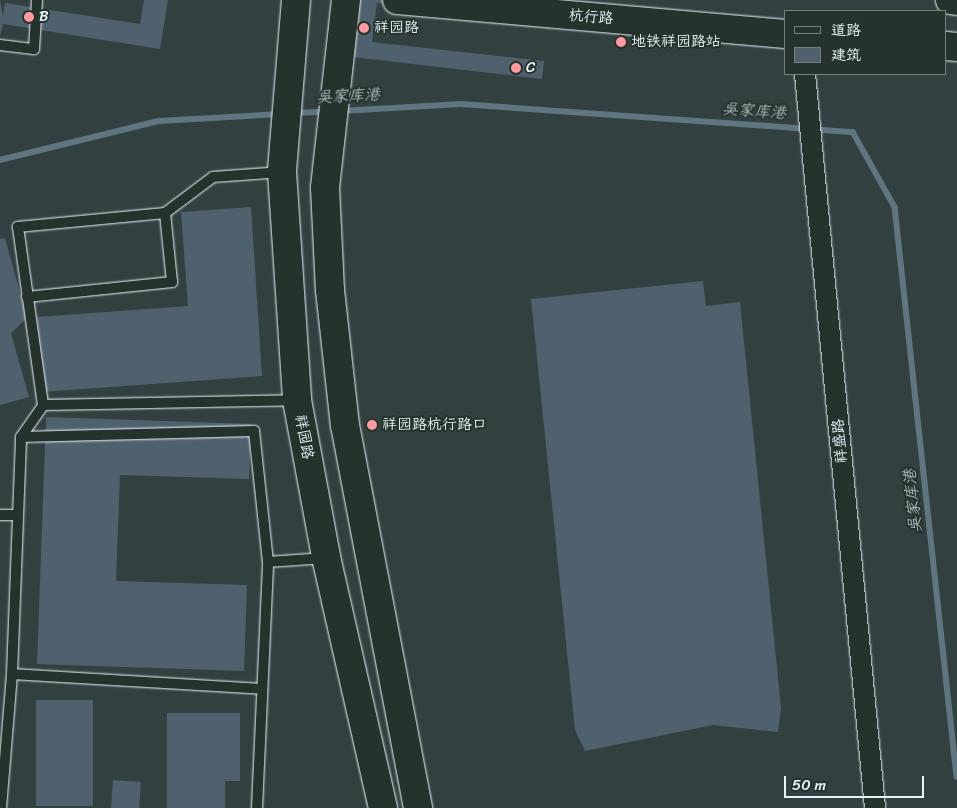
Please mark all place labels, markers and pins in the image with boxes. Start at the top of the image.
place label: B [39,8,48,26]
marker: B [23,11,35,23]
place label: 祥园路 [374,19,419,37]
marker: 祥园路 [358,22,370,34]
place label: 地铁祥园路站 [631,33,721,51]
marker: 地铁祥园路站 [615,36,627,48]
place label: C [526,59,535,77]
marker: C [510,62,522,74]
place label: 祥园路杭行路口 [382,416,487,434]
marker: 祥园路杭行路口 [366,419,378,431]

